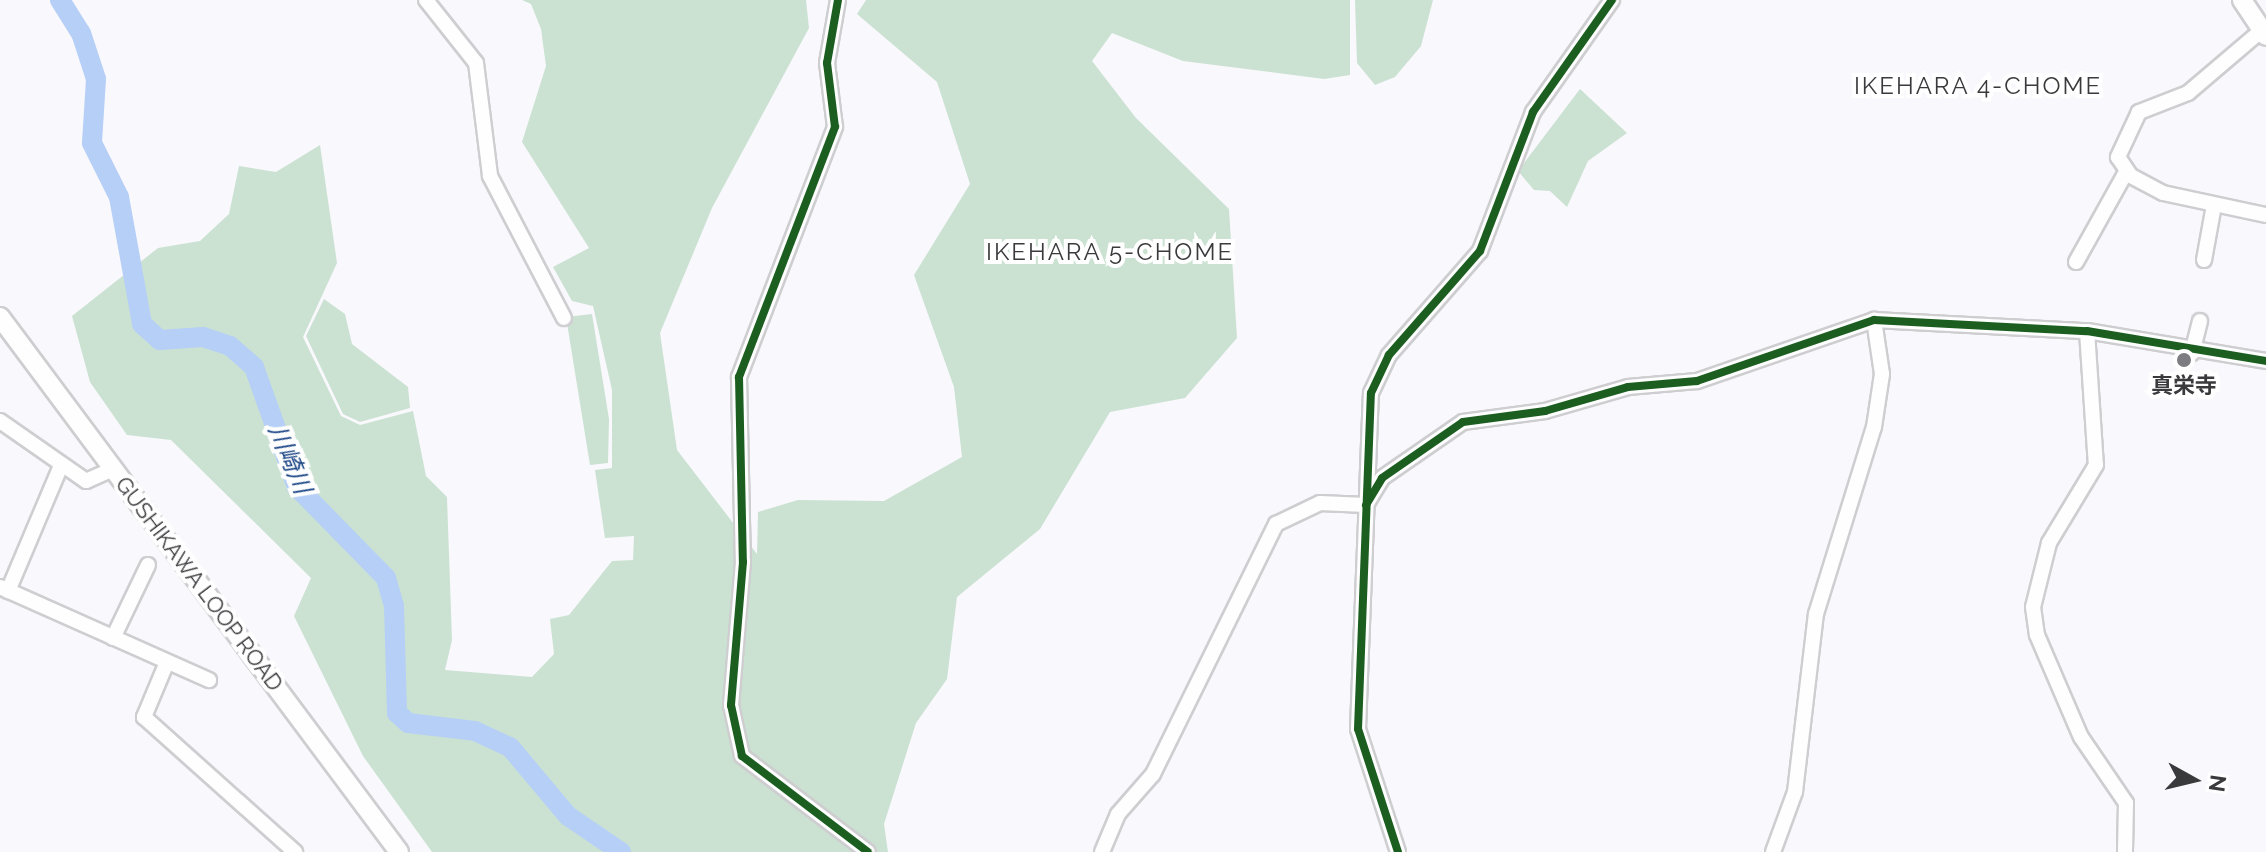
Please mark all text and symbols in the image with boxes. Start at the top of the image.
district label: IKEHARA 4-CHOME [1854,72,2102,100]
district label: IKEHARA 5-CHOME [986,238,1234,266]
marker: 真栄寺 [2175,351,2193,369]
place label: 真栄寺 [2151,373,2217,399]
water label: 川崎川 [263,420,317,498]
street label: GUSHIKAWA LOOP ROAD [109,471,289,697]
north arrow [2154,740,2234,820]
text: N [2204,773,2232,793]

